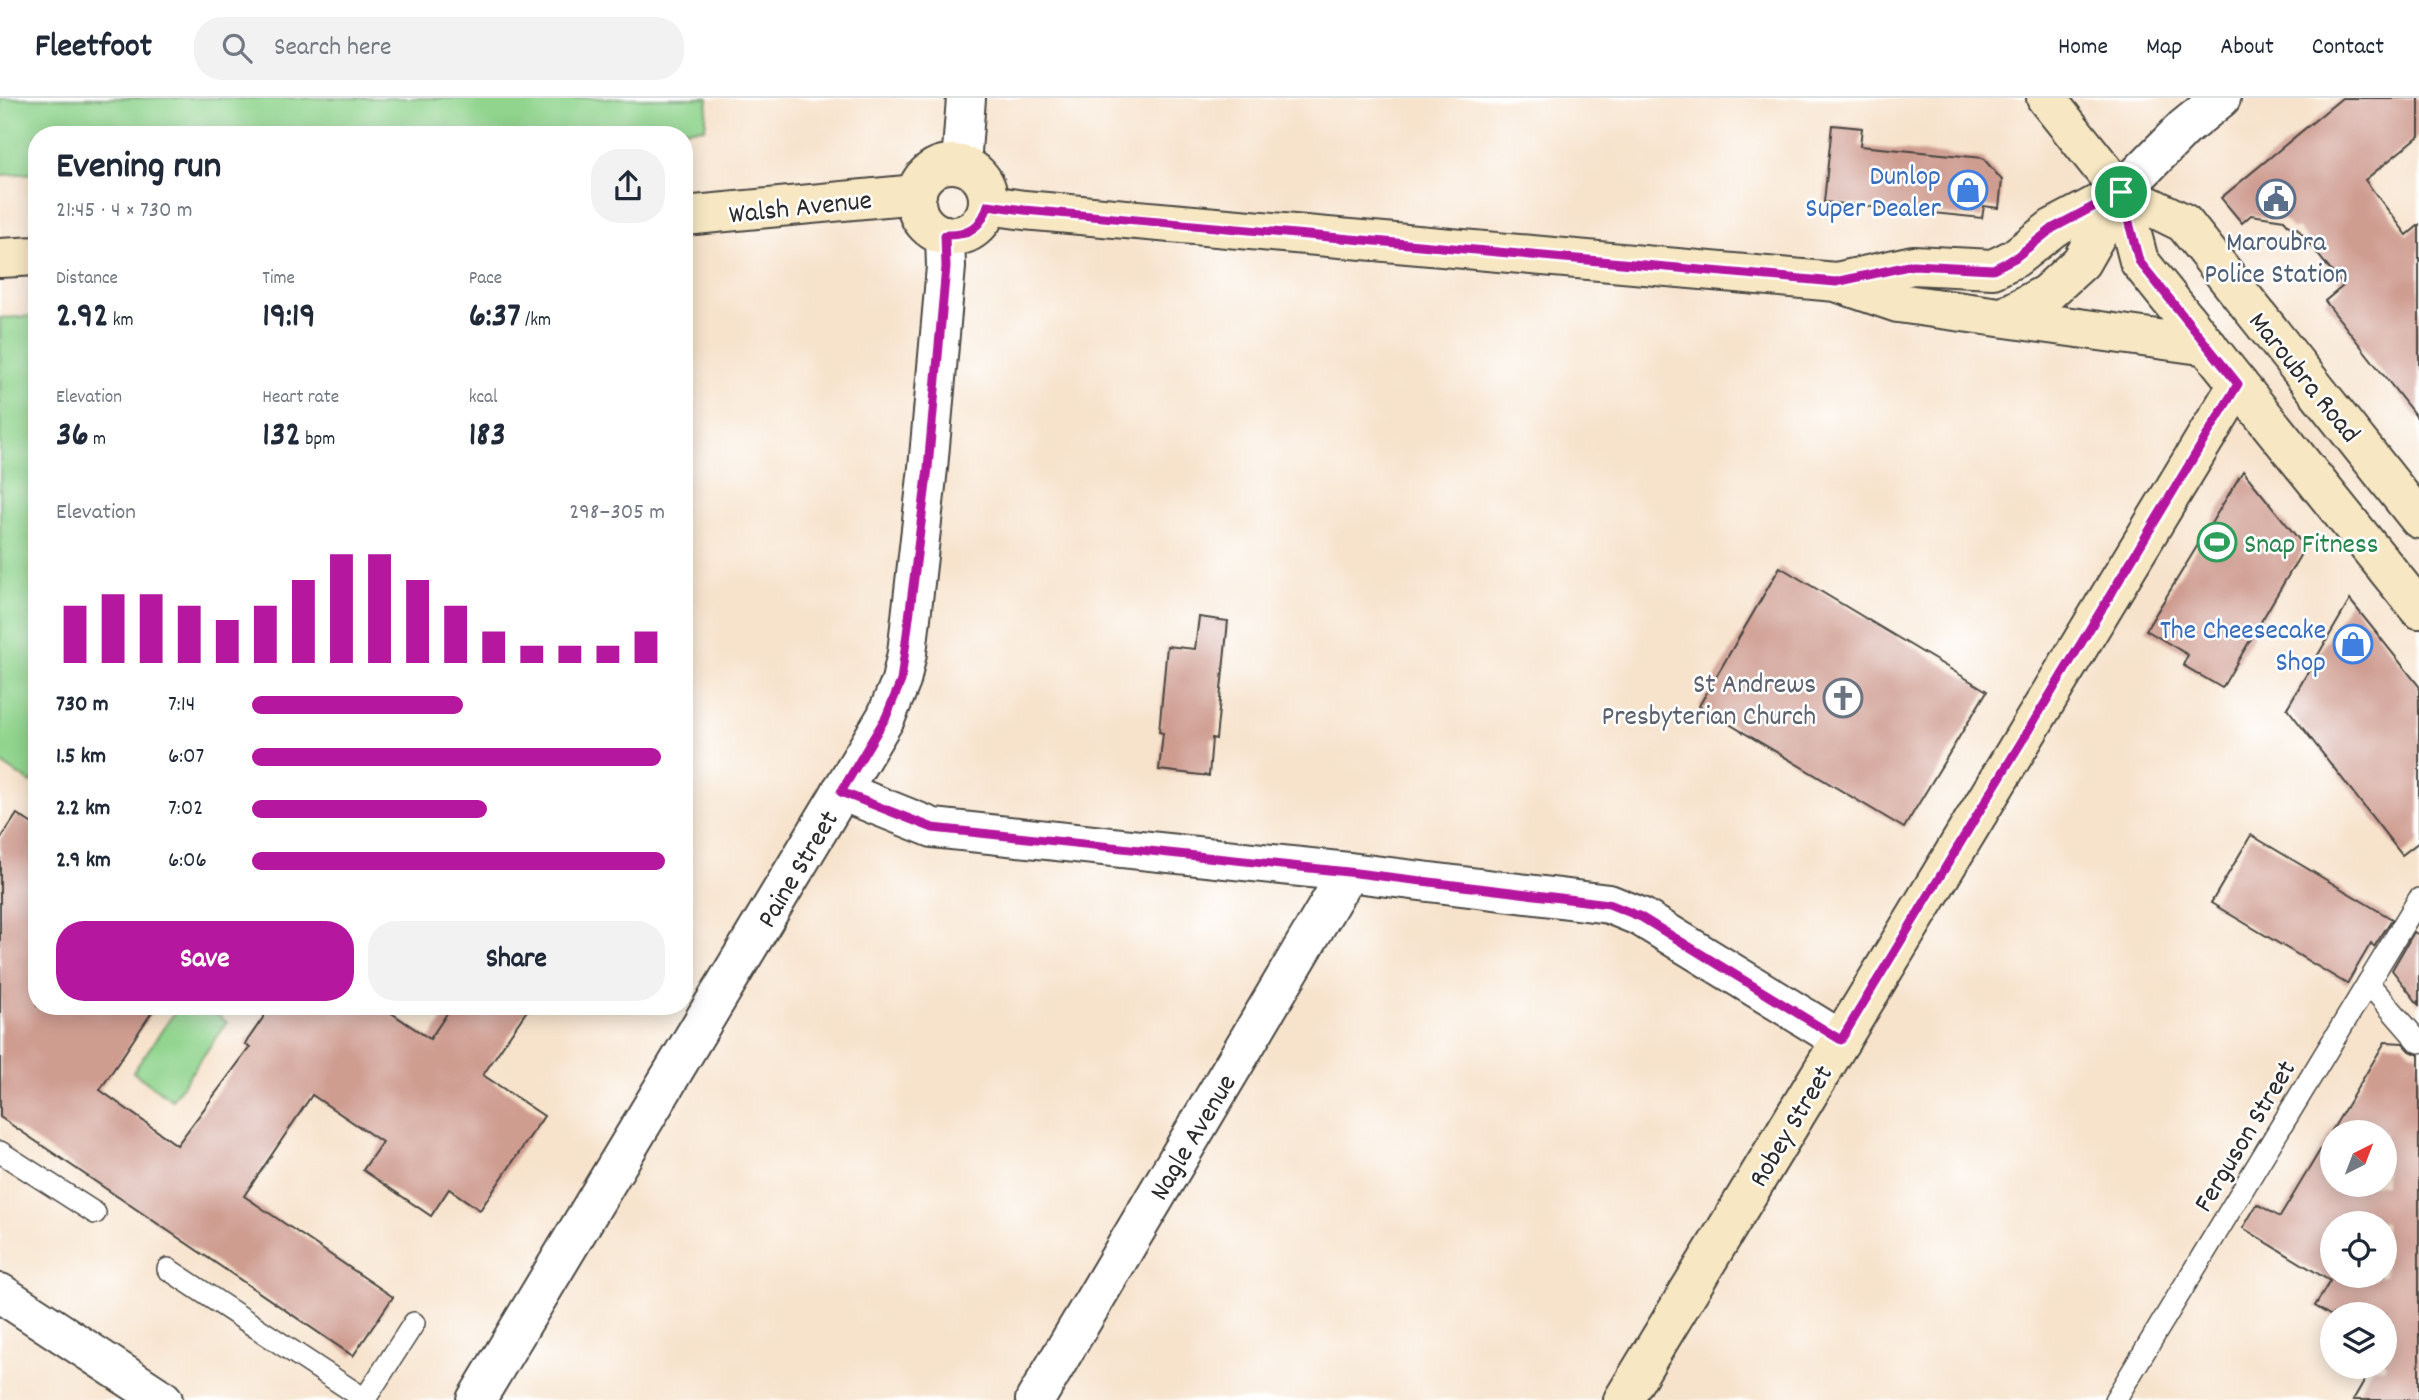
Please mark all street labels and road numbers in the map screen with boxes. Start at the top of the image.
street label: Walsh Avenue [727,183,874,237]
street label: Maroubra Road [2237,305,2368,453]
street label: Paine Street [749,804,851,937]
street label: Ferguson Street [2186,1054,2309,1221]
street label: Robey Street [1741,1059,1846,1196]
street label: Nagle Avenue [1142,1068,1249,1209]

